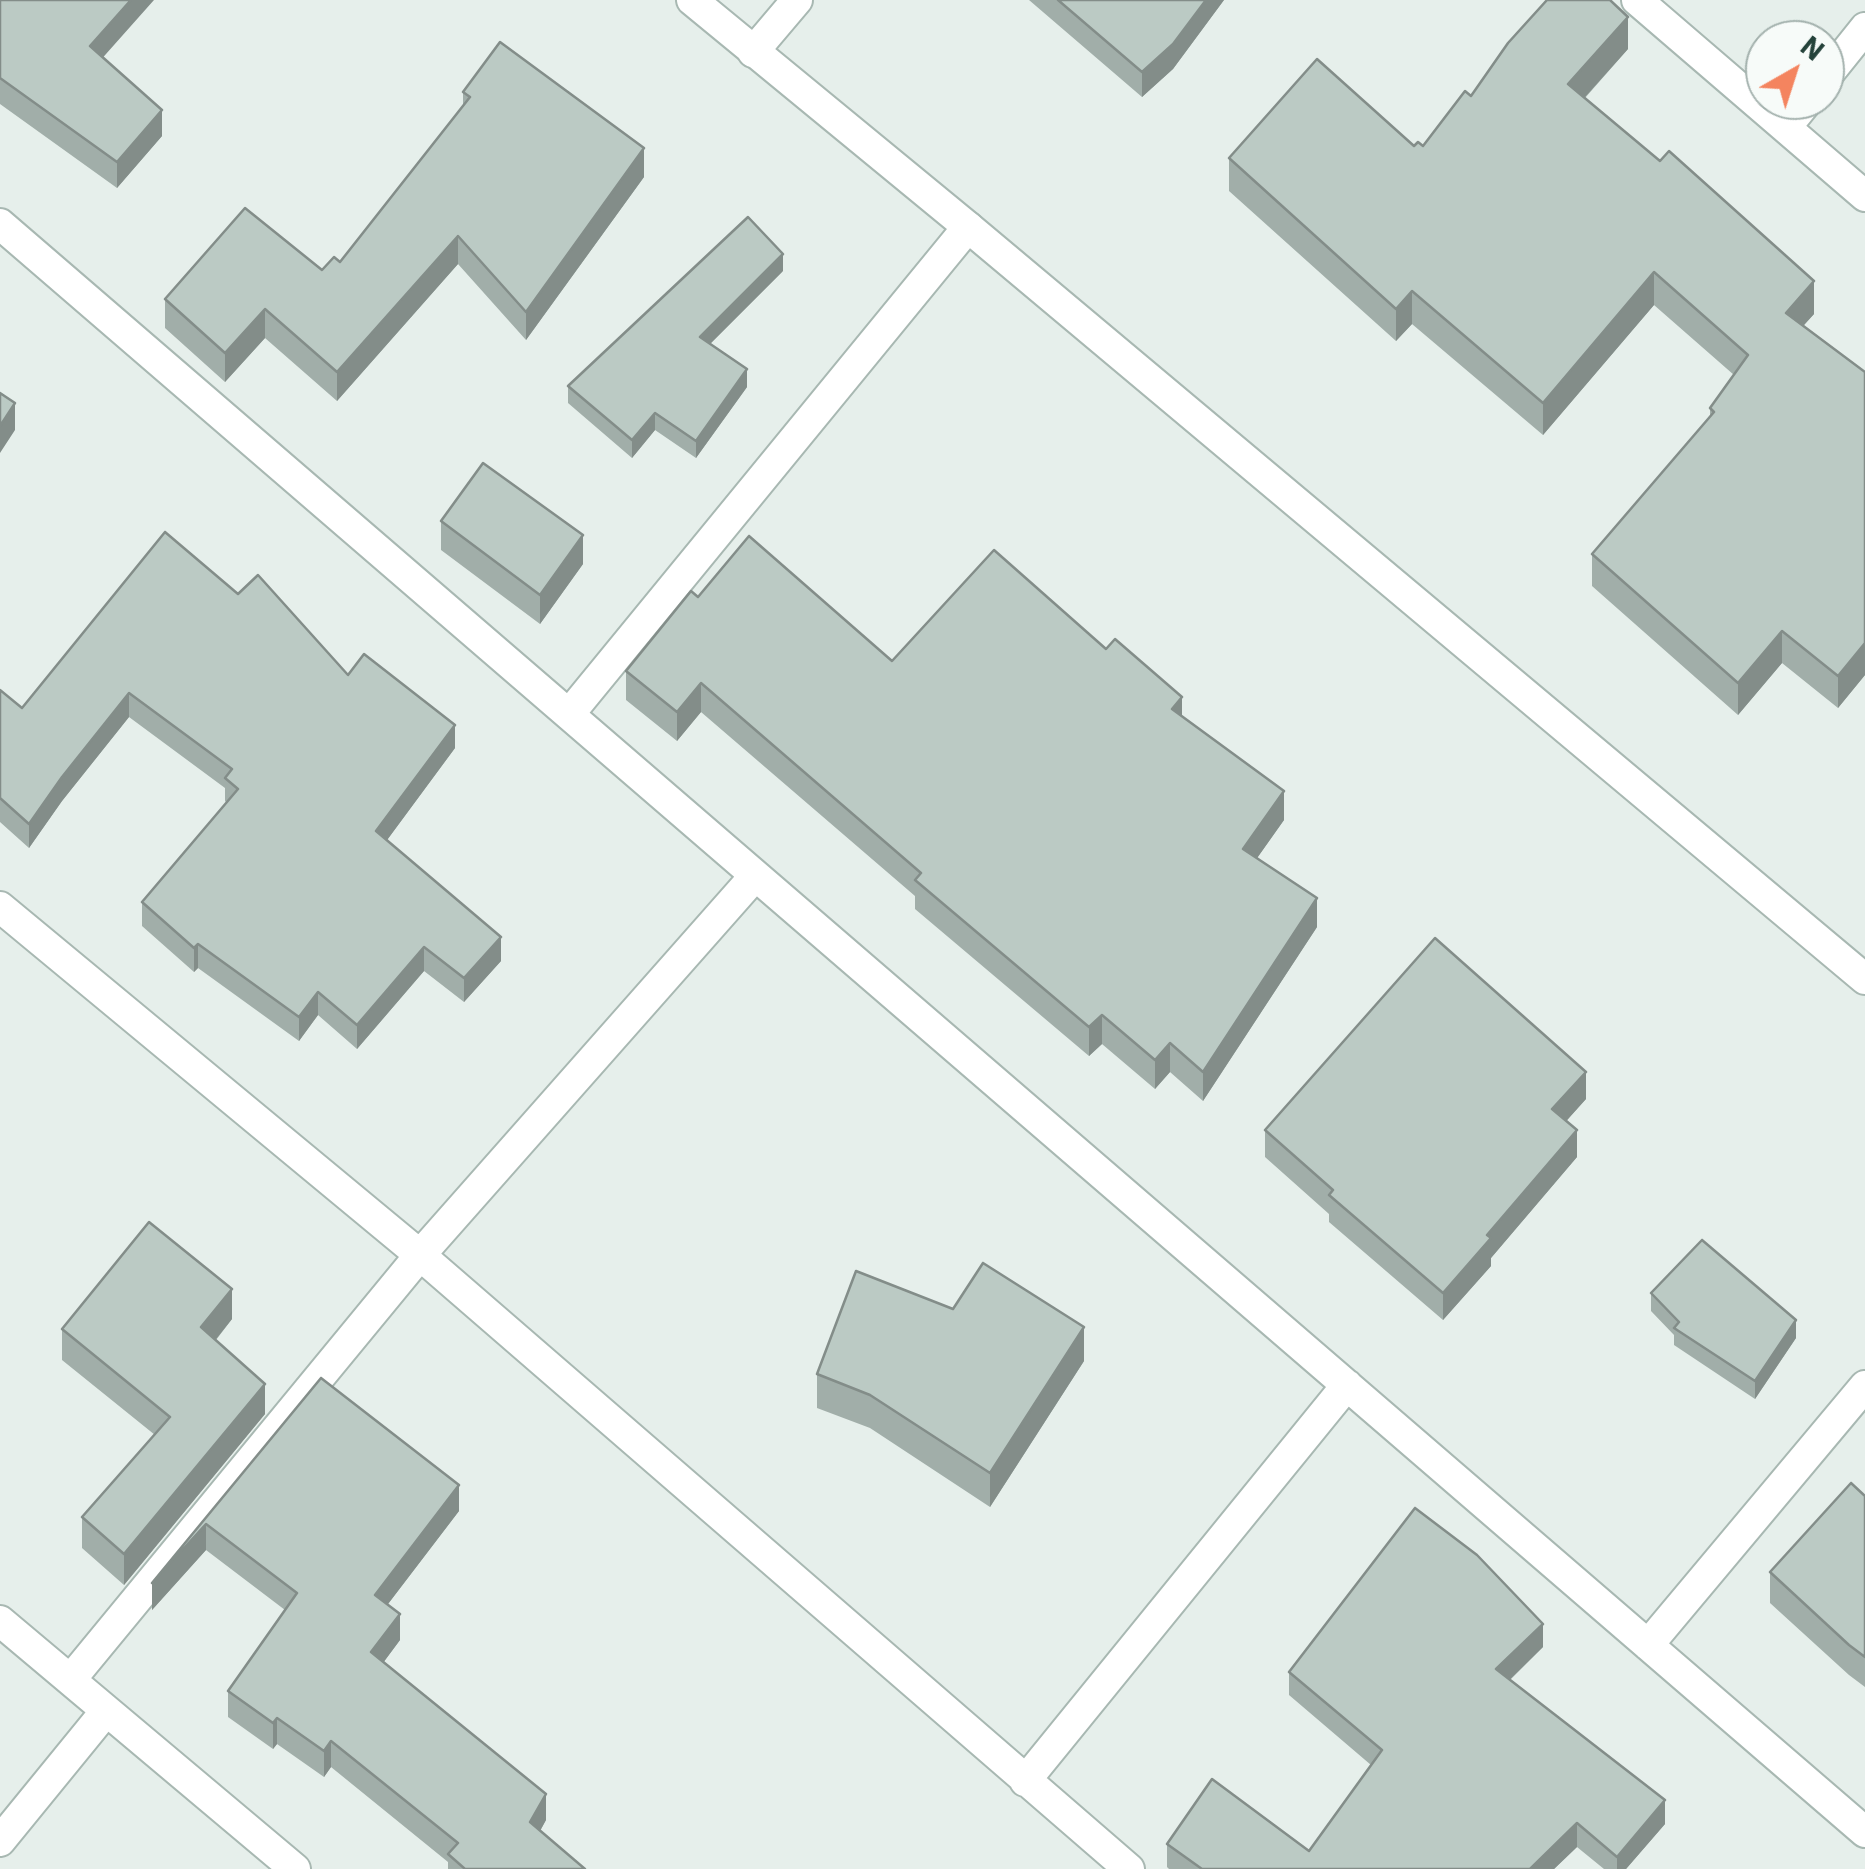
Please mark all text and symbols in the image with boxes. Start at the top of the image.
north arrow [1745,20,1845,120]
text: N [1793,27,1832,69]

